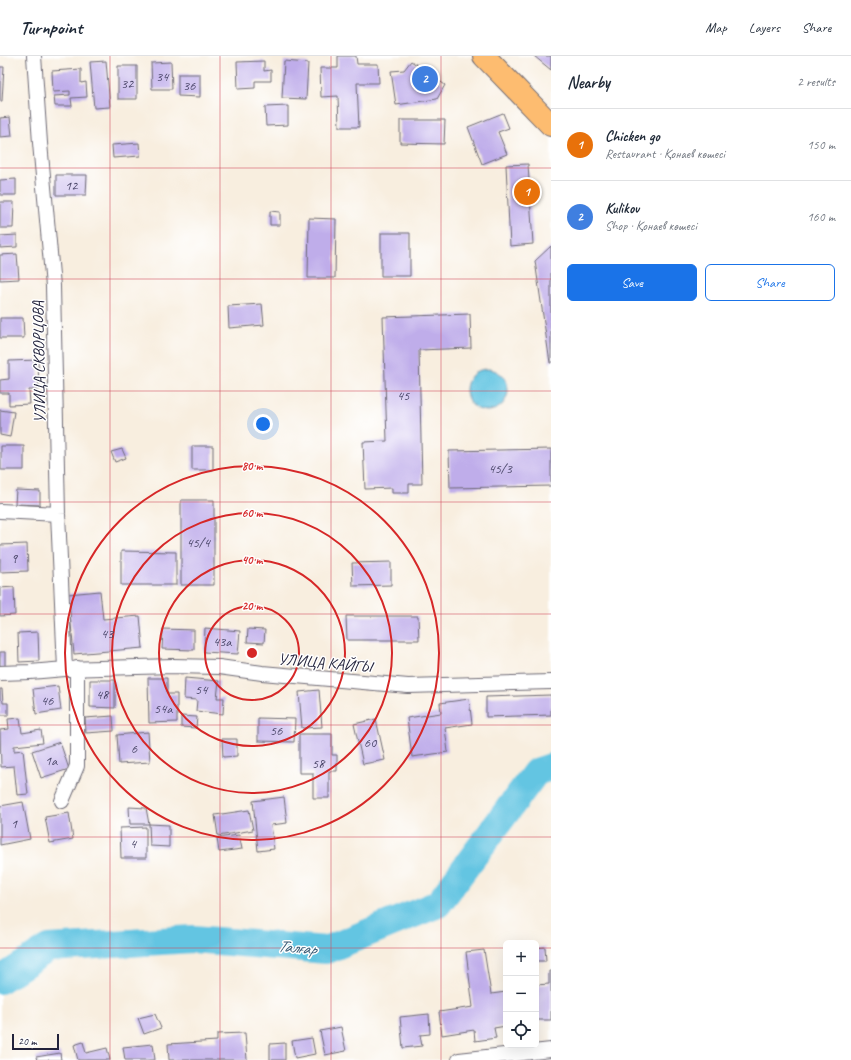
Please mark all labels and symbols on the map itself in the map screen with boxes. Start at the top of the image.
pin: 2 [412,64,438,94]
house number: 34 [156,68,170,85]
house number: 32 [121,75,135,92]
house number: 36 [183,77,196,94]
house number: 12 [65,177,79,194]
pin: 1 [514,177,540,207]
street label: УЛИЦА СКВОРЦОВА [28,300,50,423]
house number: 45 [397,387,410,404]
your location [253,414,273,434]
text: 80 m [242,458,263,474]
house number: 45/3 [488,460,513,477]
text: 60 m [242,505,264,521]
house number: 45/4 [186,534,211,551]
house number: 9 [11,550,19,567]
text: 40 m [242,552,263,568]
text: 20 m [242,598,263,614]
house number: 43 [101,625,115,642]
house number: 43а [213,633,232,650]
centre of rings [245,646,259,660]
street label: УЛИЦА КАЙГЫ [277,649,376,677]
house number: 54 [195,681,209,698]
house number: 48 [96,686,110,703]
house number: 46 [41,692,54,709]
house number: 54а [154,700,173,717]
house number: 56 [270,722,283,739]
house number: 60 [364,734,378,751]
house number: 6 [131,740,138,757]
house number: 1а [45,752,58,769]
house number: 58 [312,755,326,772]
house number: 1 [11,815,18,832]
house number: 4 [130,835,138,852]
water label: Талғар [277,935,320,960]
scale bar [12,1032,59,1051]

